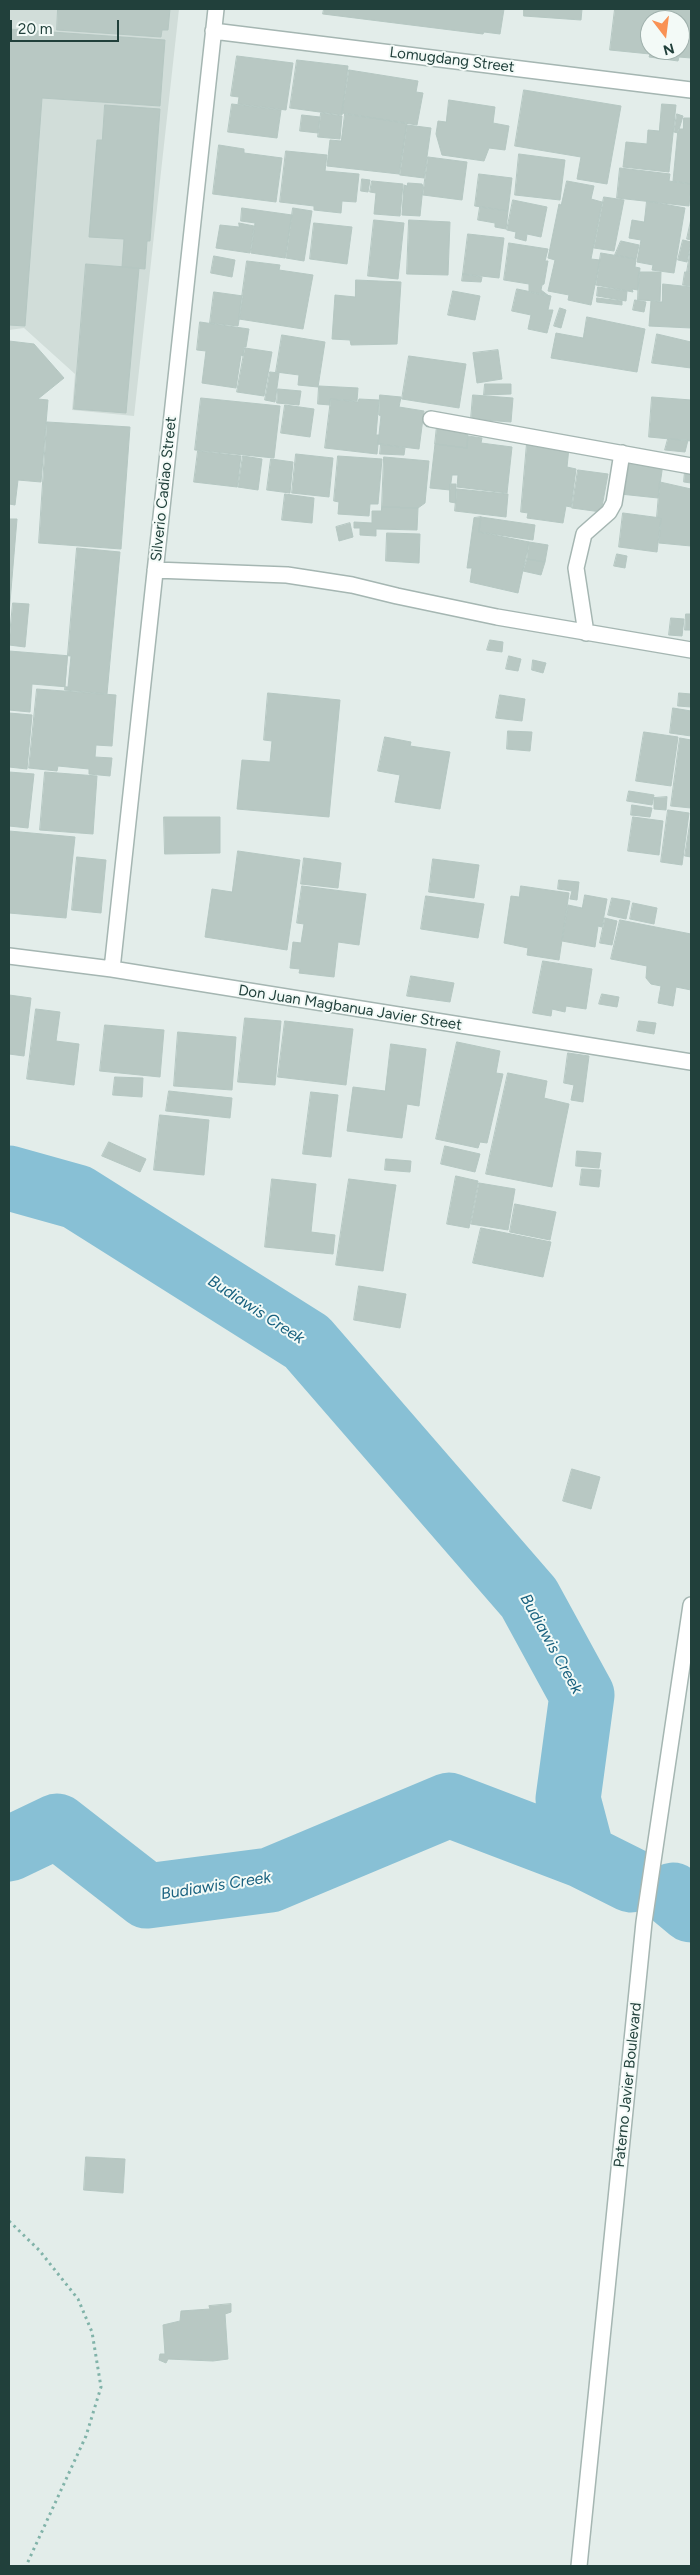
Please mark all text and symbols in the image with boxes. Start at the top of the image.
scale bar [12,10,121,42]
north arrow [640,10,690,60]
text: 20 m [18,20,52,38]
text: N [661,39,676,59]
street label: Lomugdang Street [388,43,516,77]
street label: Silverio Cadiao Street [147,416,181,562]
street label: Don Juan Magbanua Javier Street [237,981,463,1035]
water label: Budiawis Creek [204,1272,308,1348]
water label: Budiawis Creek [516,1591,586,1697]
water label: Budiawis Creek [160,1868,272,1904]
street label: Paterno Javier Boulevard [610,2002,646,2168]

